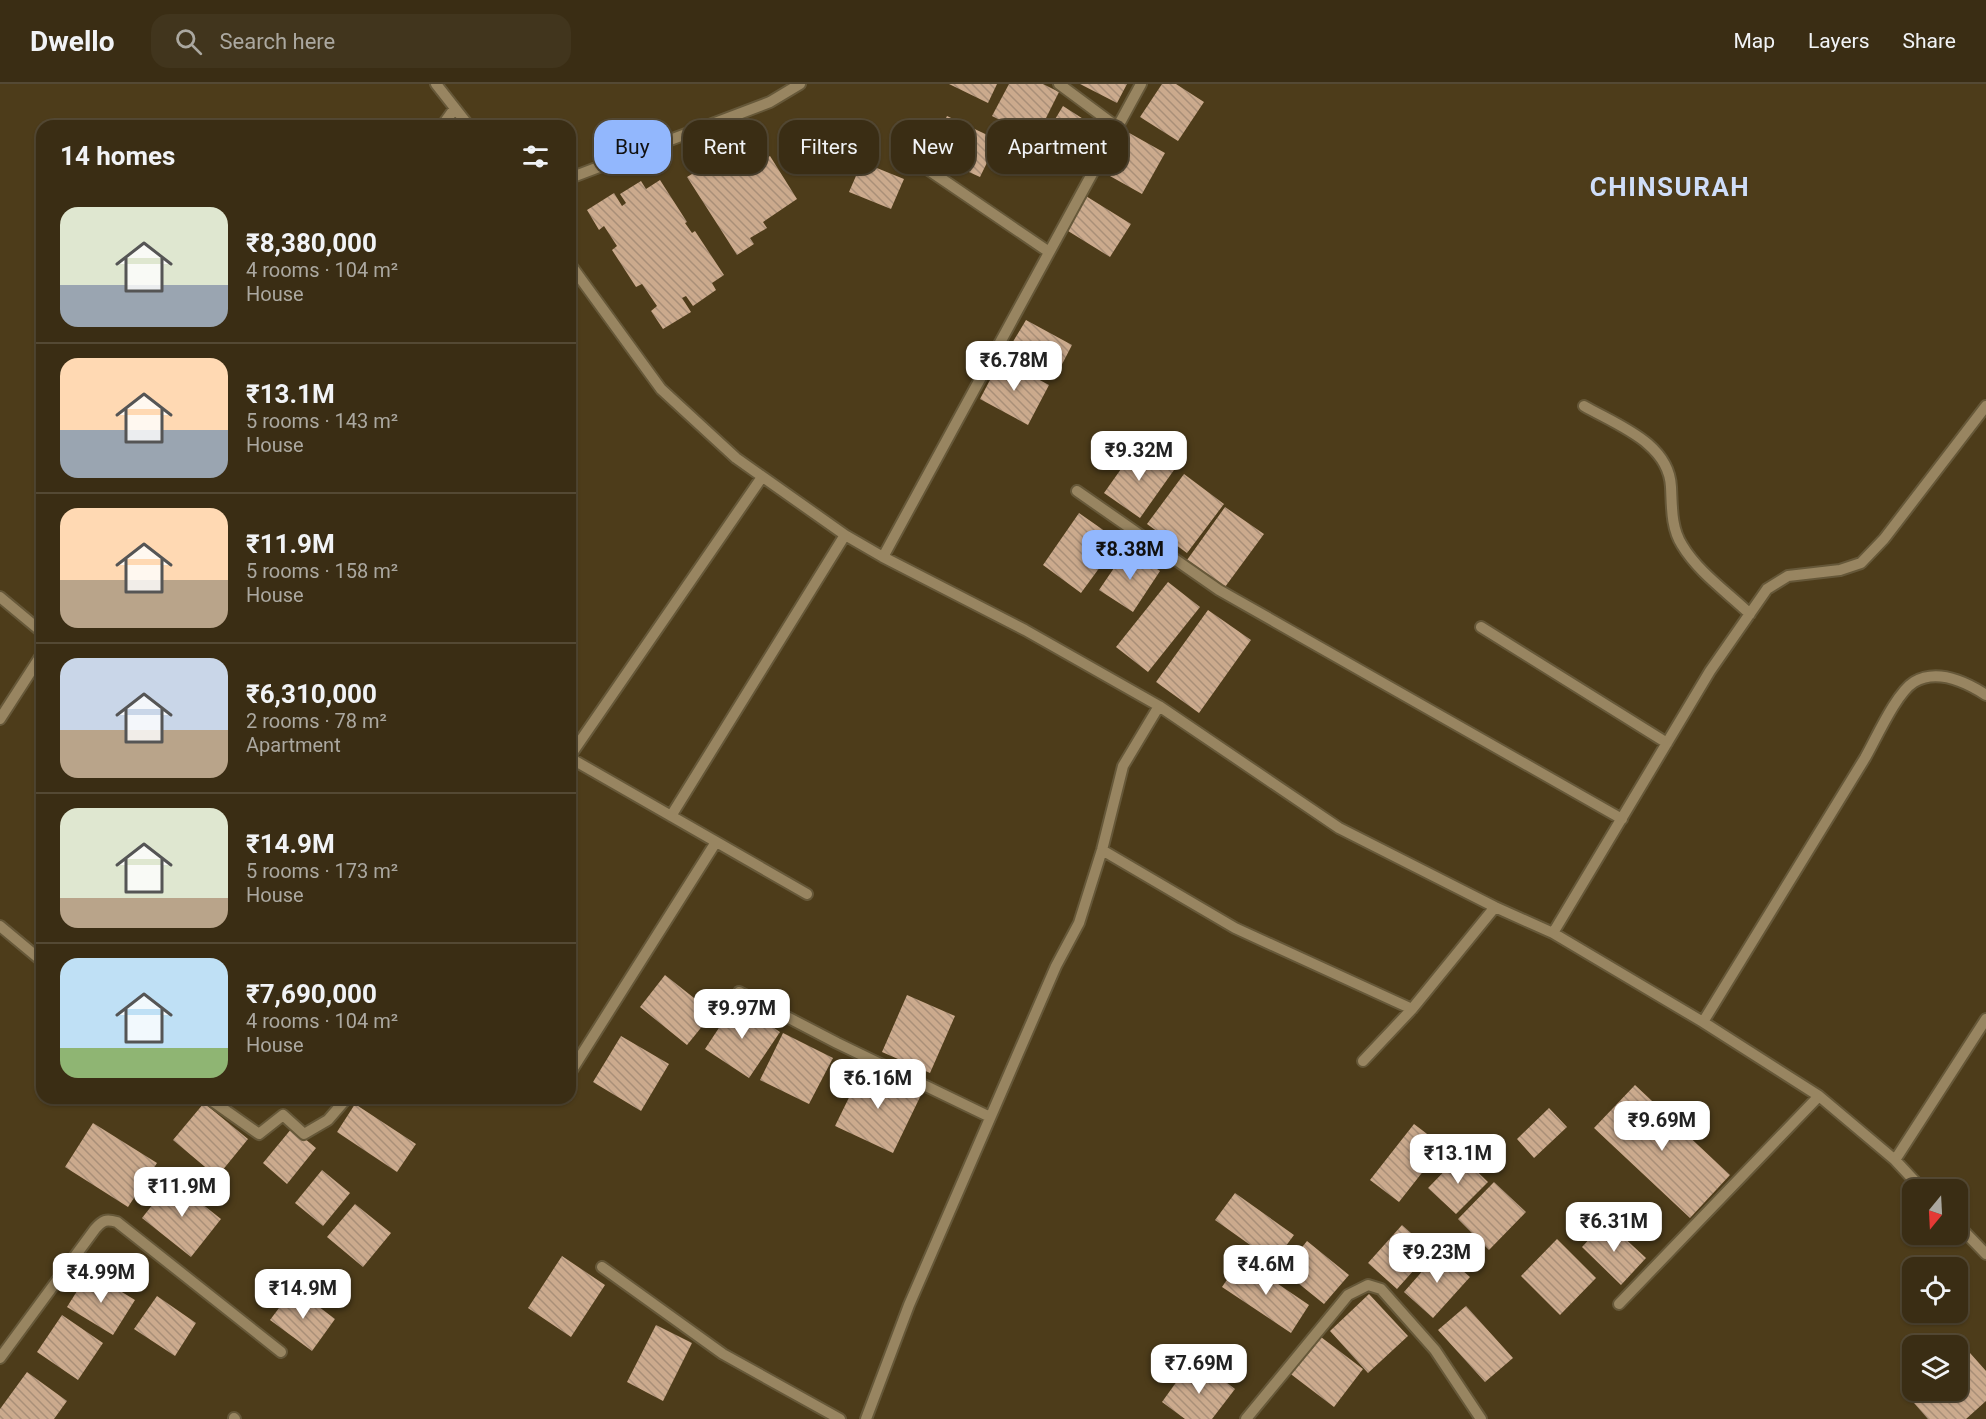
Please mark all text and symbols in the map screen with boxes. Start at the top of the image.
search box [151,14,571,68]
text: Dwello [30,25,115,58]
icon: search [172,25,205,58]
text: Search here [220,29,335,54]
text: Map [1733,29,1775,53]
text: Layers [1808,29,1869,53]
text: Share [1902,29,1956,53]
chip: Buy [594,120,671,174]
chip: Rent [683,120,767,174]
chip: Filters [779,120,879,174]
chip: New [891,120,975,174]
chip: Apartment [987,120,1128,174]
icon: filters [519,140,552,173]
text: 14 homes [60,141,175,171]
district label: CHINSURAH [1590,172,1750,202]
text: ₹8,380,000 [246,228,377,258]
icon: home [108,231,180,303]
text: 4 rooms · 104 m² [246,258,398,282]
text: House [246,282,304,306]
pin: ₹6.78M [965,341,1063,392]
text: ₹6.78M [980,348,1048,372]
text: ₹13.1M [246,379,335,409]
icon: home [108,382,180,454]
text: 5 rooms · 143 m² [246,409,398,433]
pin: ₹9.32M [1090,431,1188,482]
text: House [246,433,304,457]
text: ₹9.32M [1105,438,1173,462]
text: ₹11.9M [246,529,335,559]
pin: ₹8.38M [1081,530,1179,581]
icon: home [108,532,180,604]
text: ₹8.38M [1096,537,1164,561]
text: 5 rooms · 158 m² [246,559,398,583]
text: House [246,583,304,607]
text: ₹6,310,000 [246,679,377,709]
icon: home [108,682,180,754]
text: 2 rooms · 78 m² [246,709,387,733]
text: Apartment [246,733,341,757]
text: ₹14.9M [246,829,335,859]
icon: home [108,832,180,904]
text: 5 rooms · 173 m² [246,859,398,883]
text: House [246,883,304,907]
text: ₹7,690,000 [246,979,377,1009]
icon: home [108,982,180,1054]
pin: ₹9.97M [693,989,791,1040]
text: ₹9.97M [708,996,776,1020]
text: 4 rooms · 104 m² [246,1009,398,1033]
text: House [246,1033,304,1057]
pin: ₹6.16M [829,1059,927,1110]
text: ₹6.16M [844,1066,912,1090]
pin: ₹9.69M [1613,1101,1711,1152]
text: ₹9.69M [1628,1108,1696,1132]
pin: ₹13.1M [1409,1134,1507,1185]
text: ₹13.1M [1424,1141,1492,1165]
pin: ₹11.9M [133,1167,231,1218]
text: ₹11.9M [148,1174,216,1198]
north arrow [1902,1179,1968,1245]
map controls [1902,1179,1968,1401]
pin: ₹6.31M [1565,1202,1663,1253]
text: ₹6.31M [1580,1209,1648,1233]
pin: ₹9.23M [1388,1233,1486,1284]
text: ₹9.23M [1403,1240,1471,1264]
pin: ₹4.6M [1224,1245,1308,1296]
text: ₹4.6M [1238,1252,1294,1276]
pin: ₹4.99M [52,1253,150,1304]
button: locate [1902,1257,1968,1323]
text: ₹4.99M [67,1260,135,1284]
pin: ₹14.9M [254,1269,352,1320]
text: ₹14.9M [269,1276,337,1300]
button: layers [1902,1335,1968,1401]
pin: ₹7.69M [1150,1344,1248,1395]
text: ₹7.69M [1165,1351,1233,1375]

